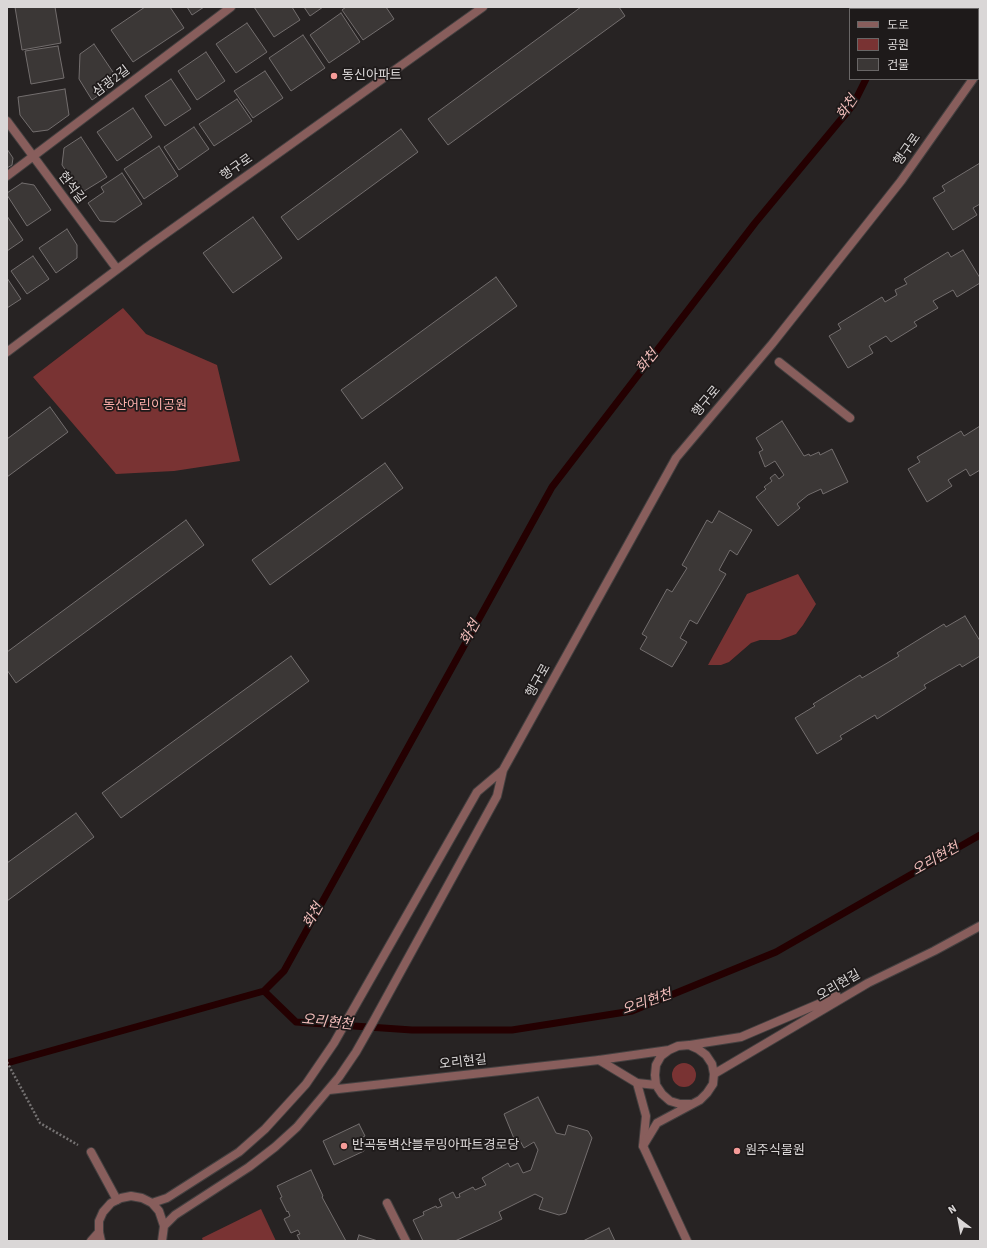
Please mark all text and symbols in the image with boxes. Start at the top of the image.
legend [849,8,979,80]
text: 도로 [887,17,909,34]
text: 공원 [887,37,909,54]
text: 건물 [887,57,909,74]
street label: 삼광2길 [90,63,134,101]
place label: 동신아파트 [342,68,402,84]
marker: 동신아파트 [329,71,339,81]
water label: 화천 [834,93,862,123]
street label: 행구로 [891,131,925,169]
street label: 행구로 [218,151,256,185]
street label: 현석길 [54,169,88,207]
water label: 화천 [633,347,663,377]
street label: 행구로 [689,383,725,421]
park label: 동산어린이공원 [103,398,187,414]
water label: 화천 [457,618,485,648]
street label: 행구로 [523,662,555,700]
water label: 오리현천 [909,840,963,880]
water label: 화천 [300,901,328,931]
street label: 오리현길 [814,967,864,1005]
water label: 오리현천 [620,987,674,1019]
water label: 오리현천 [301,1012,353,1034]
street label: 오리현길 [438,1053,488,1073]
place label: 반곡동벽산블루밍아파트경로당 [352,1138,519,1154]
marker: 반곡동벽산블루밍아파트경로당 [339,1141,349,1151]
place label: 원주식물원 [745,1143,805,1159]
marker: 원주식물원 [732,1146,742,1156]
north arrow [939,1200,979,1240]
text: N [945,1201,959,1218]

